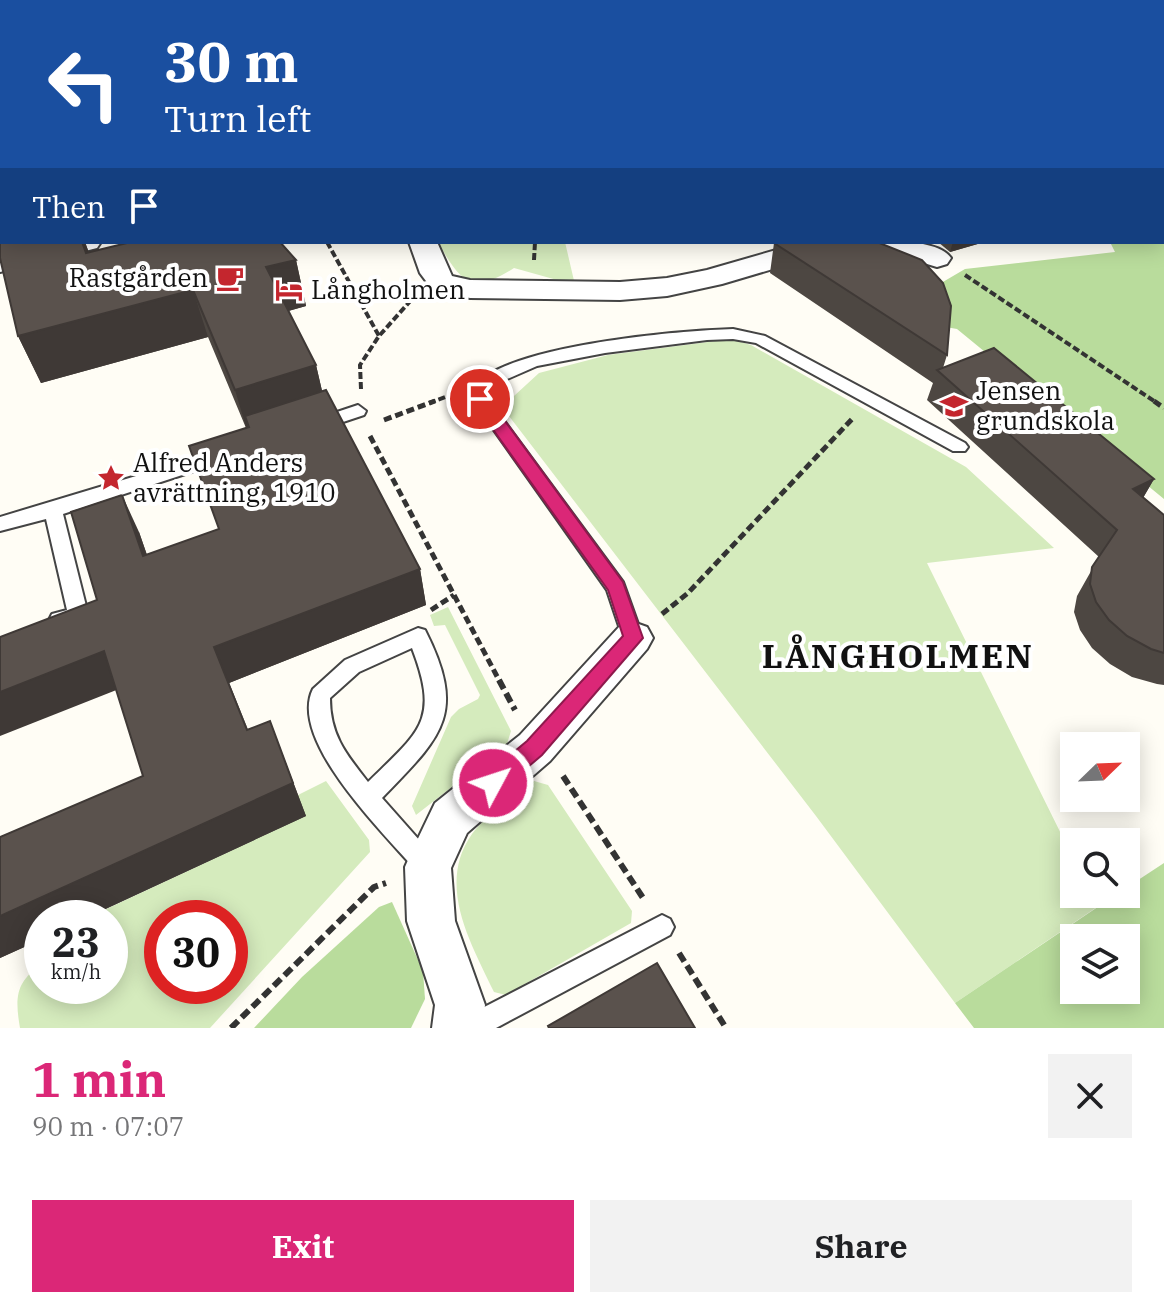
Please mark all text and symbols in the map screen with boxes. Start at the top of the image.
text: 30 m [164,25,299,97]
icon: left [32,32,136,136]
text: Turn left [164,95,311,142]
icon: arrive [122,184,166,228]
text: Then [32,187,106,226]
place label: Rastgården [69,260,208,294]
cafe icon: Rastgården [215,263,245,293]
place label: Långholmen [311,272,465,306]
hotel icon: Långholmen [274,275,304,305]
pin [446,365,514,433]
place label: Jensen grundskola [976,373,1115,437]
icon: arrive [458,377,502,421]
school or university icon: Jensen grundskola [939,391,969,421]
place label: Alfred Anders avrättning, 1910 [133,445,336,509]
place icon: Alfred Anders avrättning, 1910 [96,463,126,493]
district label: LÅNGHOLMEN [762,633,1034,677]
north arrow [1060,732,1140,812]
map controls [1060,732,1140,1004]
position arrow [451,741,535,825]
button: search [1060,828,1140,908]
speed limit sign: 30 [144,900,248,1004]
text: 23 [52,916,100,968]
button: layers [1060,924,1140,1004]
text: km/h [51,958,101,985]
text: 1 min [32,1048,166,1110]
button: close [1048,1054,1132,1138]
text: 90 m · 07:07 [32,1109,184,1143]
button: Exit [32,1200,574,1292]
button: Share [590,1200,1132,1292]

